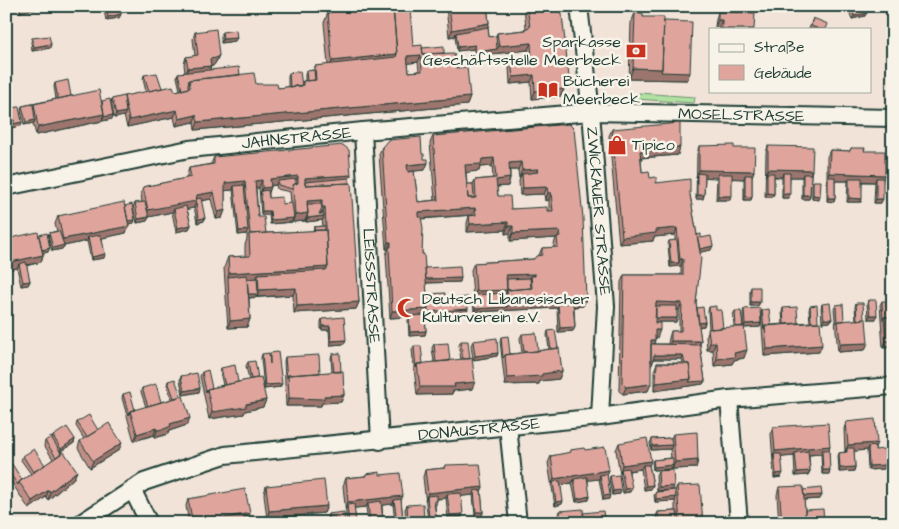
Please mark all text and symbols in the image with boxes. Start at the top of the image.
legend [709,28,872,92]
place label: Sparkasse Geschäftsstelle Meerbeck [423,31,621,71]
text: Straße [754,37,804,58]
bank icon: Sparkasse Geschäftsstelle Meerbeck [625,40,647,62]
text: Gebäude [754,63,812,84]
place label: Bücherei Meerbeck [563,70,640,110]
library icon: Bücherei Meerbeck [537,79,559,101]
street label: MOSELSTRASSE [678,103,805,127]
street label: JAHNSTRASSE [240,121,353,154]
street label: ZWICKAUER STRASSE [581,126,616,297]
shop icon: Tipico [606,134,628,156]
place label: Tipico [632,134,675,156]
street label: LEISSSTRASSE [357,228,386,345]
place label: Deutsch Libanesischer Kulturverein e.V. [422,288,590,328]
mosque icon: Deutsch Libanesischer Kulturverein e.V. [396,297,418,319]
street label: DONAUSTRASSE [417,412,542,446]

